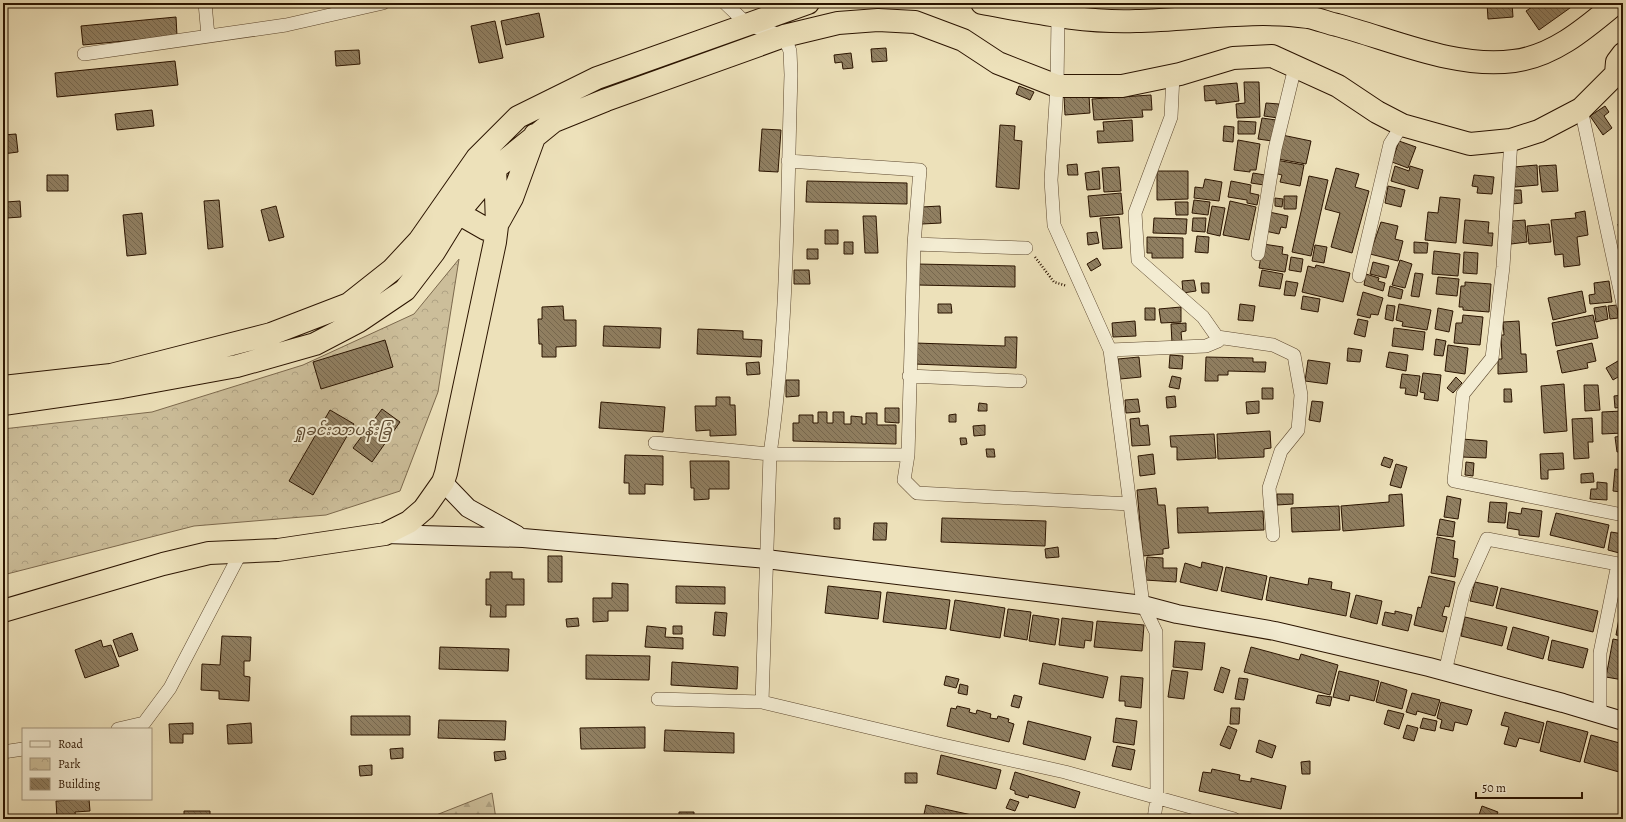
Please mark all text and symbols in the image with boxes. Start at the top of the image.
park label: ရှုခင်းသာပန်းခြံ [293,419,394,442]
legend [22,728,152,800]
text: Road [58,736,84,752]
text: Park [58,756,81,772]
scale bar [1476,774,1582,800]
text: Building [58,776,100,792]
text: 50 m [1482,780,1506,796]

